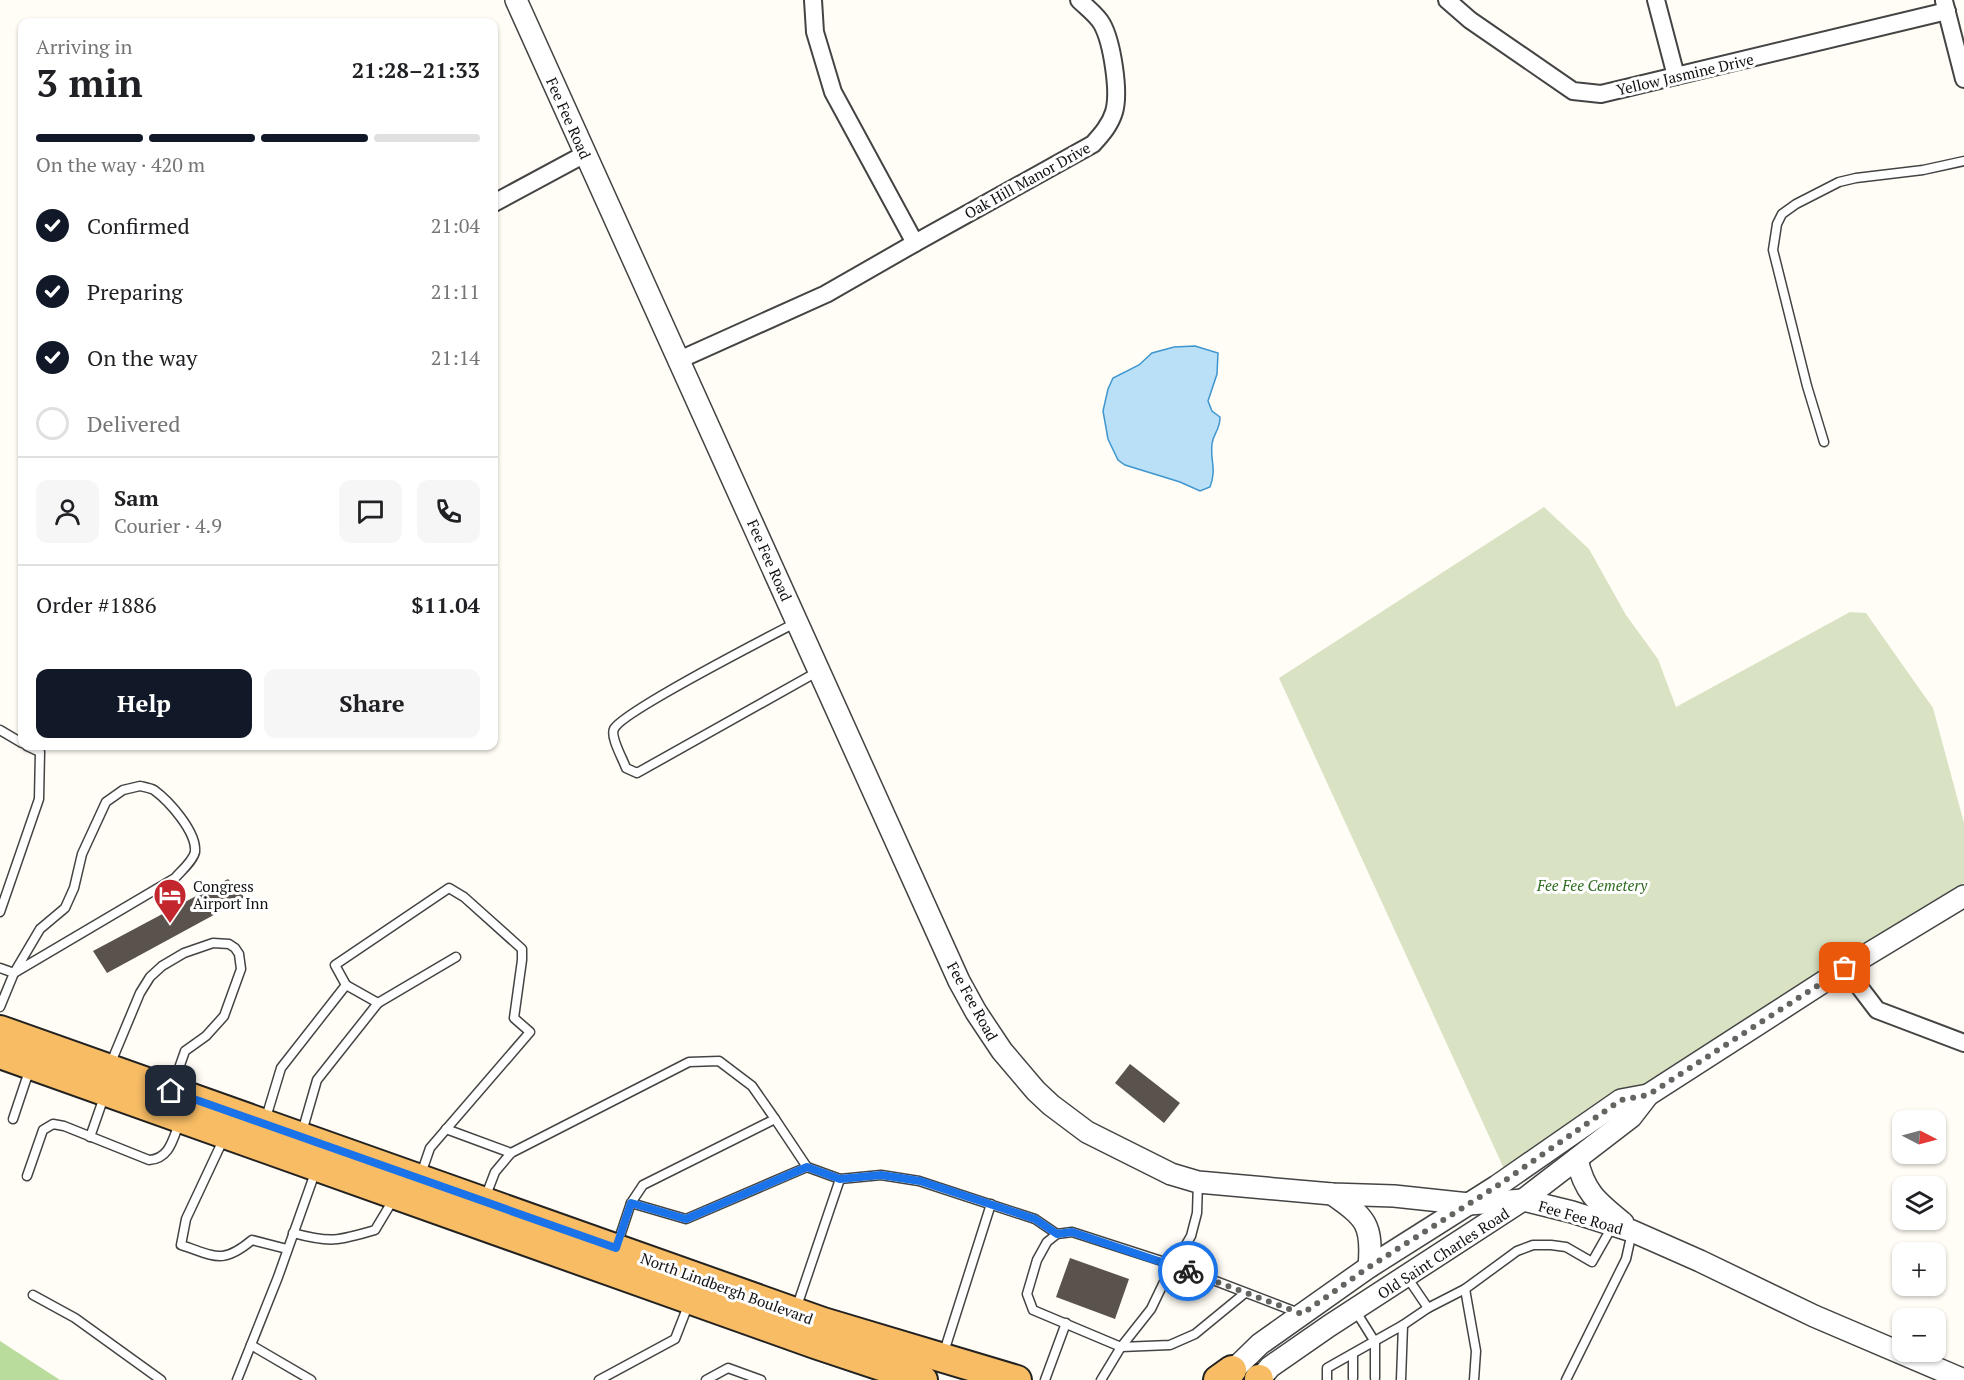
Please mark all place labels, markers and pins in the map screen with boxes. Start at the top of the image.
place label: Congress Airport Inn [193,876,268,913]
hotel icon: Congress Airport Inn [152,877,188,924]
pin [1819,942,1870,993]
pin [145,1065,196,1116]

